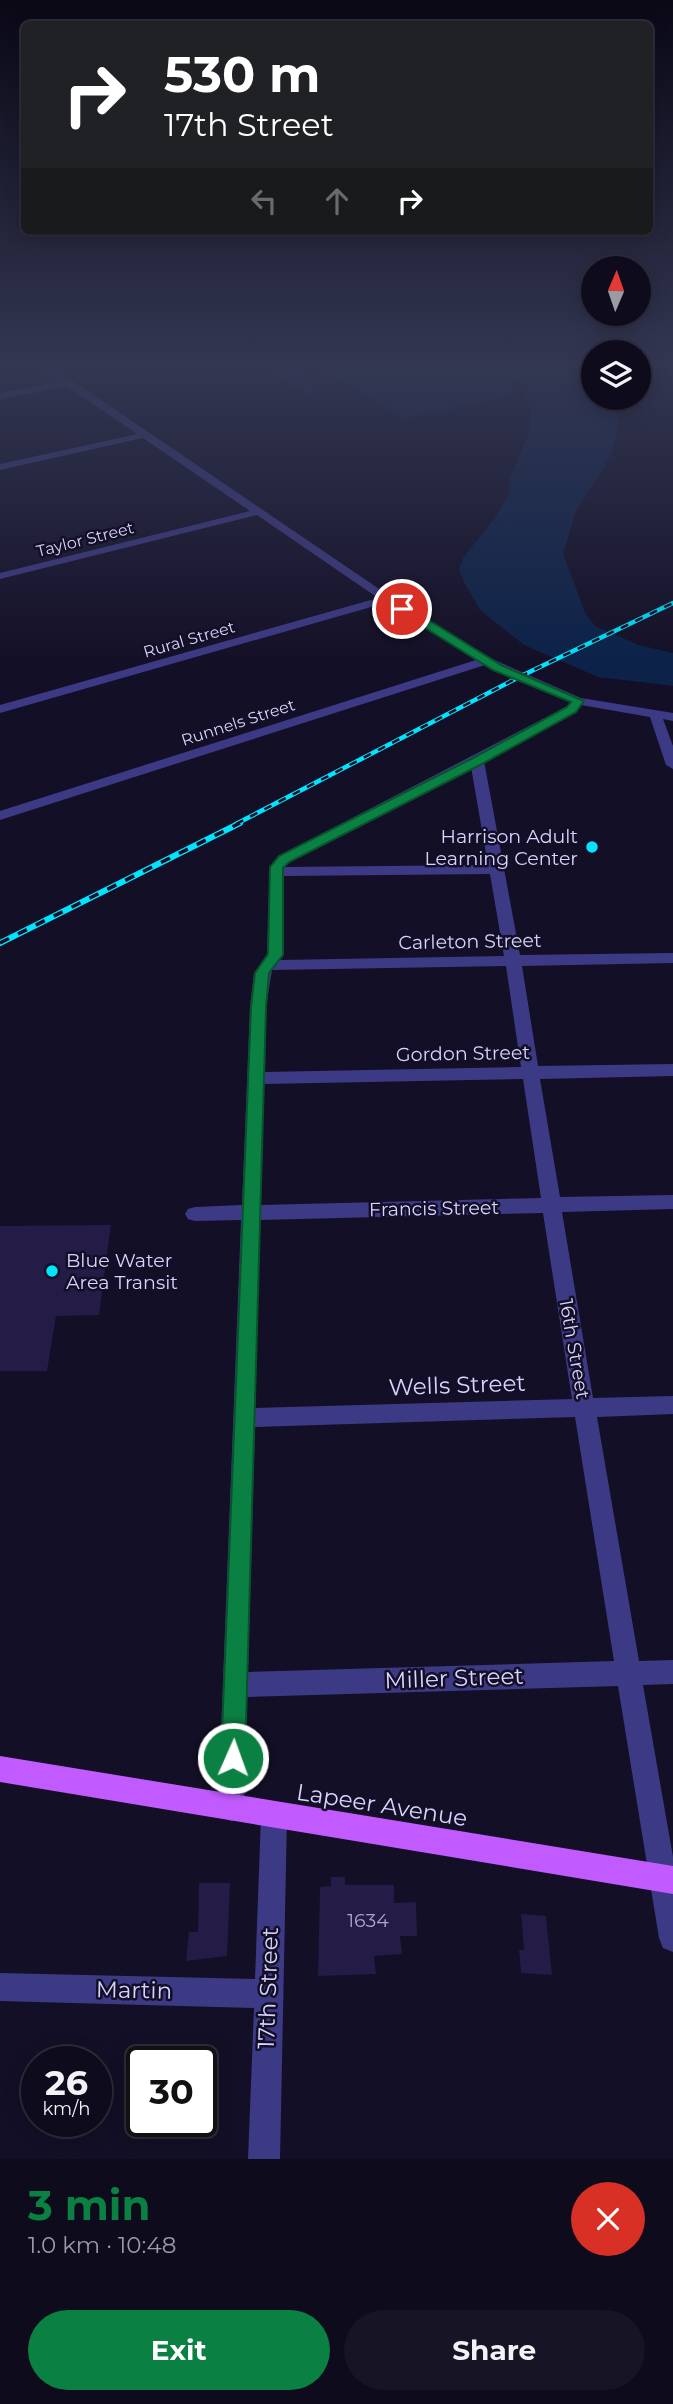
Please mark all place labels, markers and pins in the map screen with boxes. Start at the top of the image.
pin [372,579,432,639]
place label: Harrison Adult Learning Center [424,825,578,870]
marker: Harrison Adult Learning Center [584,839,600,855]
place label: Blue Water Area Transit [66,1249,178,1294]
marker: Blue Water Area Transit [44,1263,60,1279]

